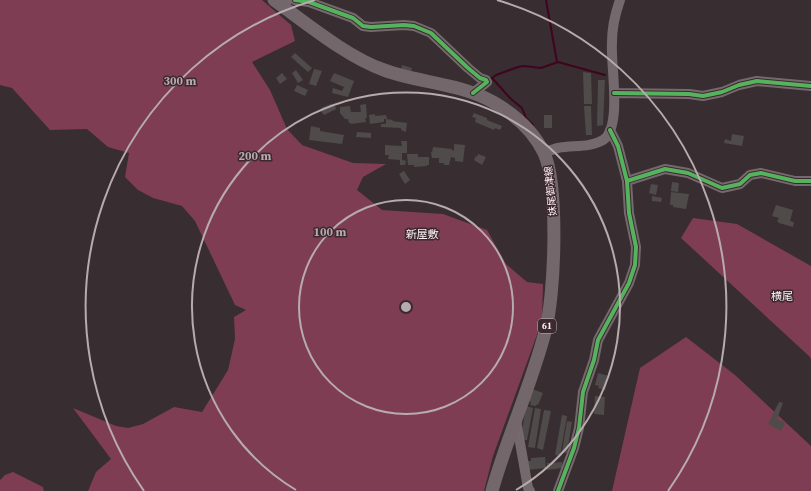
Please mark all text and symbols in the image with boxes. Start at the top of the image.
text: 300 m [164,73,197,89]
text: 200 m [239,148,272,164]
street label: 妹尾御津線 [541,165,560,216]
text: 100 m [314,224,347,240]
district label: 新屋敷 [406,227,439,242]
district label: 横尾 [771,289,793,304]
centre of rings [399,300,413,314]
road number: 61 [538,319,556,333]

